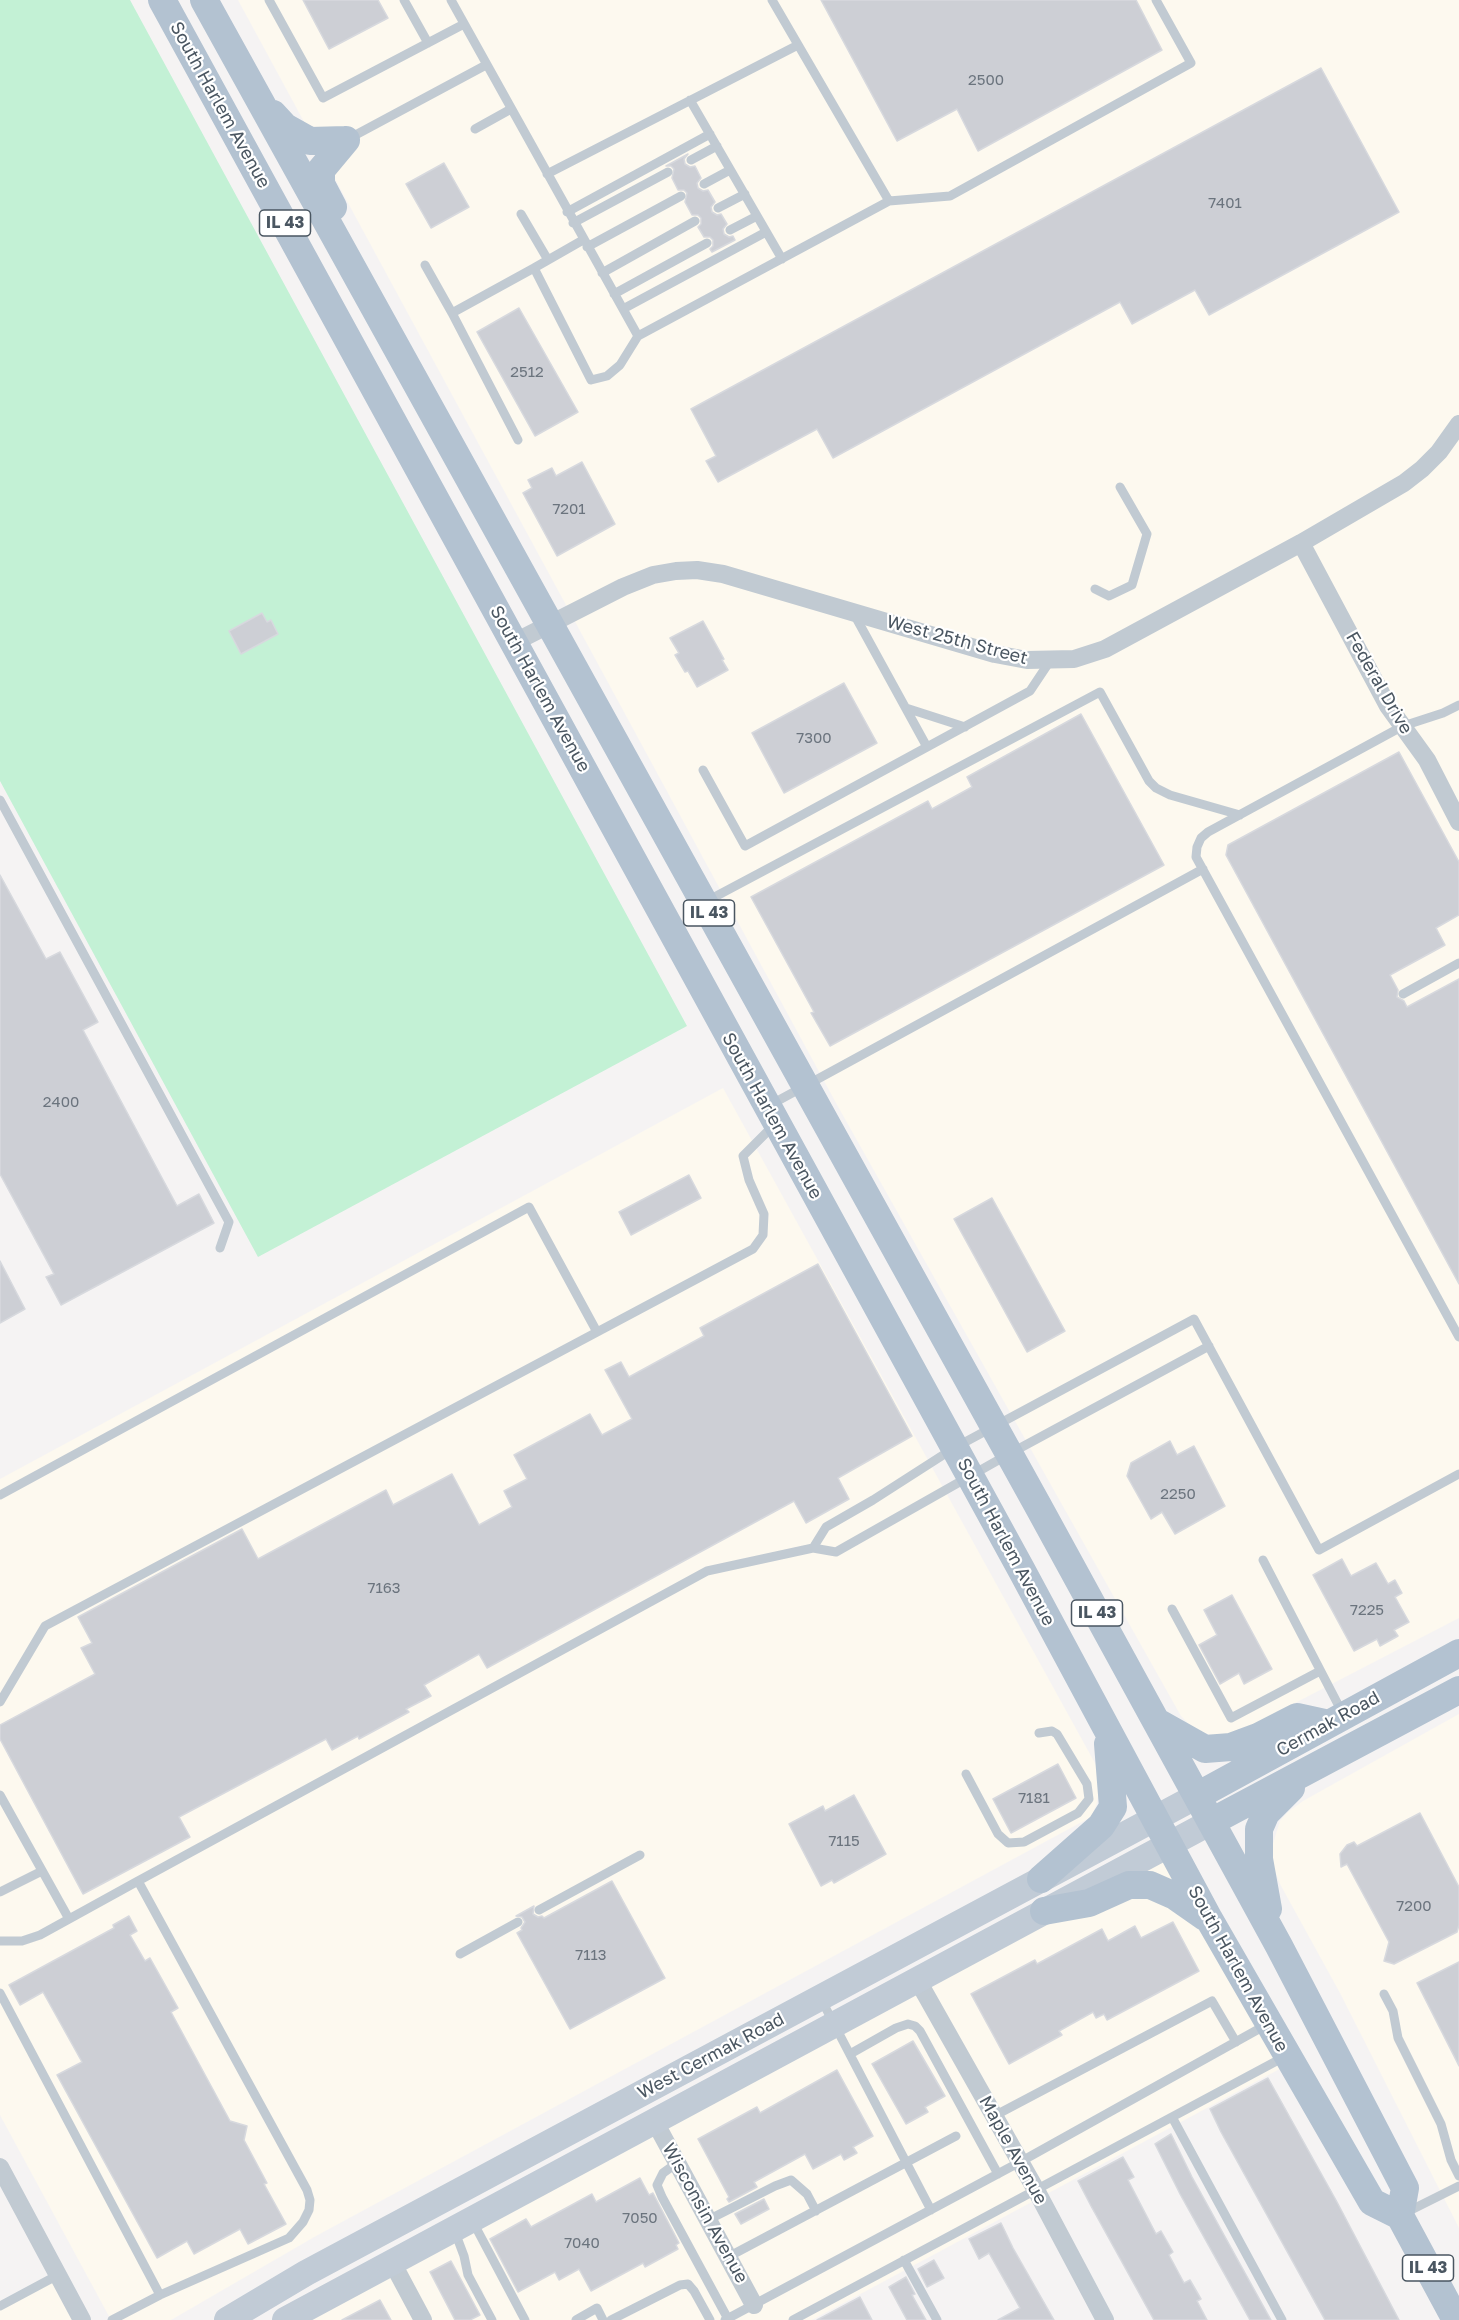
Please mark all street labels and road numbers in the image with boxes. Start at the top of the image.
street label: South Harlem Avenue [165,18,275,192]
road number: IL 43 [260,210,310,236]
street label: South Harlem Avenue [485,602,595,776]
street label: West 25th Street [884,611,1030,669]
street label: Federal Drive [1341,628,1417,738]
road number: IL 43 [684,900,734,926]
street label: South Harlem Avenue [717,1029,827,1203]
street label: South Harlem Avenue [953,1454,1059,1630]
road number: IL 43 [1072,1600,1122,1626]
street label: Cermak Road [1273,1687,1383,1761]
street label: South Harlem Avenue [1183,1882,1293,2056]
street label: West Cermak Road [634,2008,788,2104]
street label: Maple Avenue [974,2092,1052,2208]
street label: Wisconsin Avenue [658,2139,752,2287]
road number: IL 43 [1402,2255,1454,2281]

